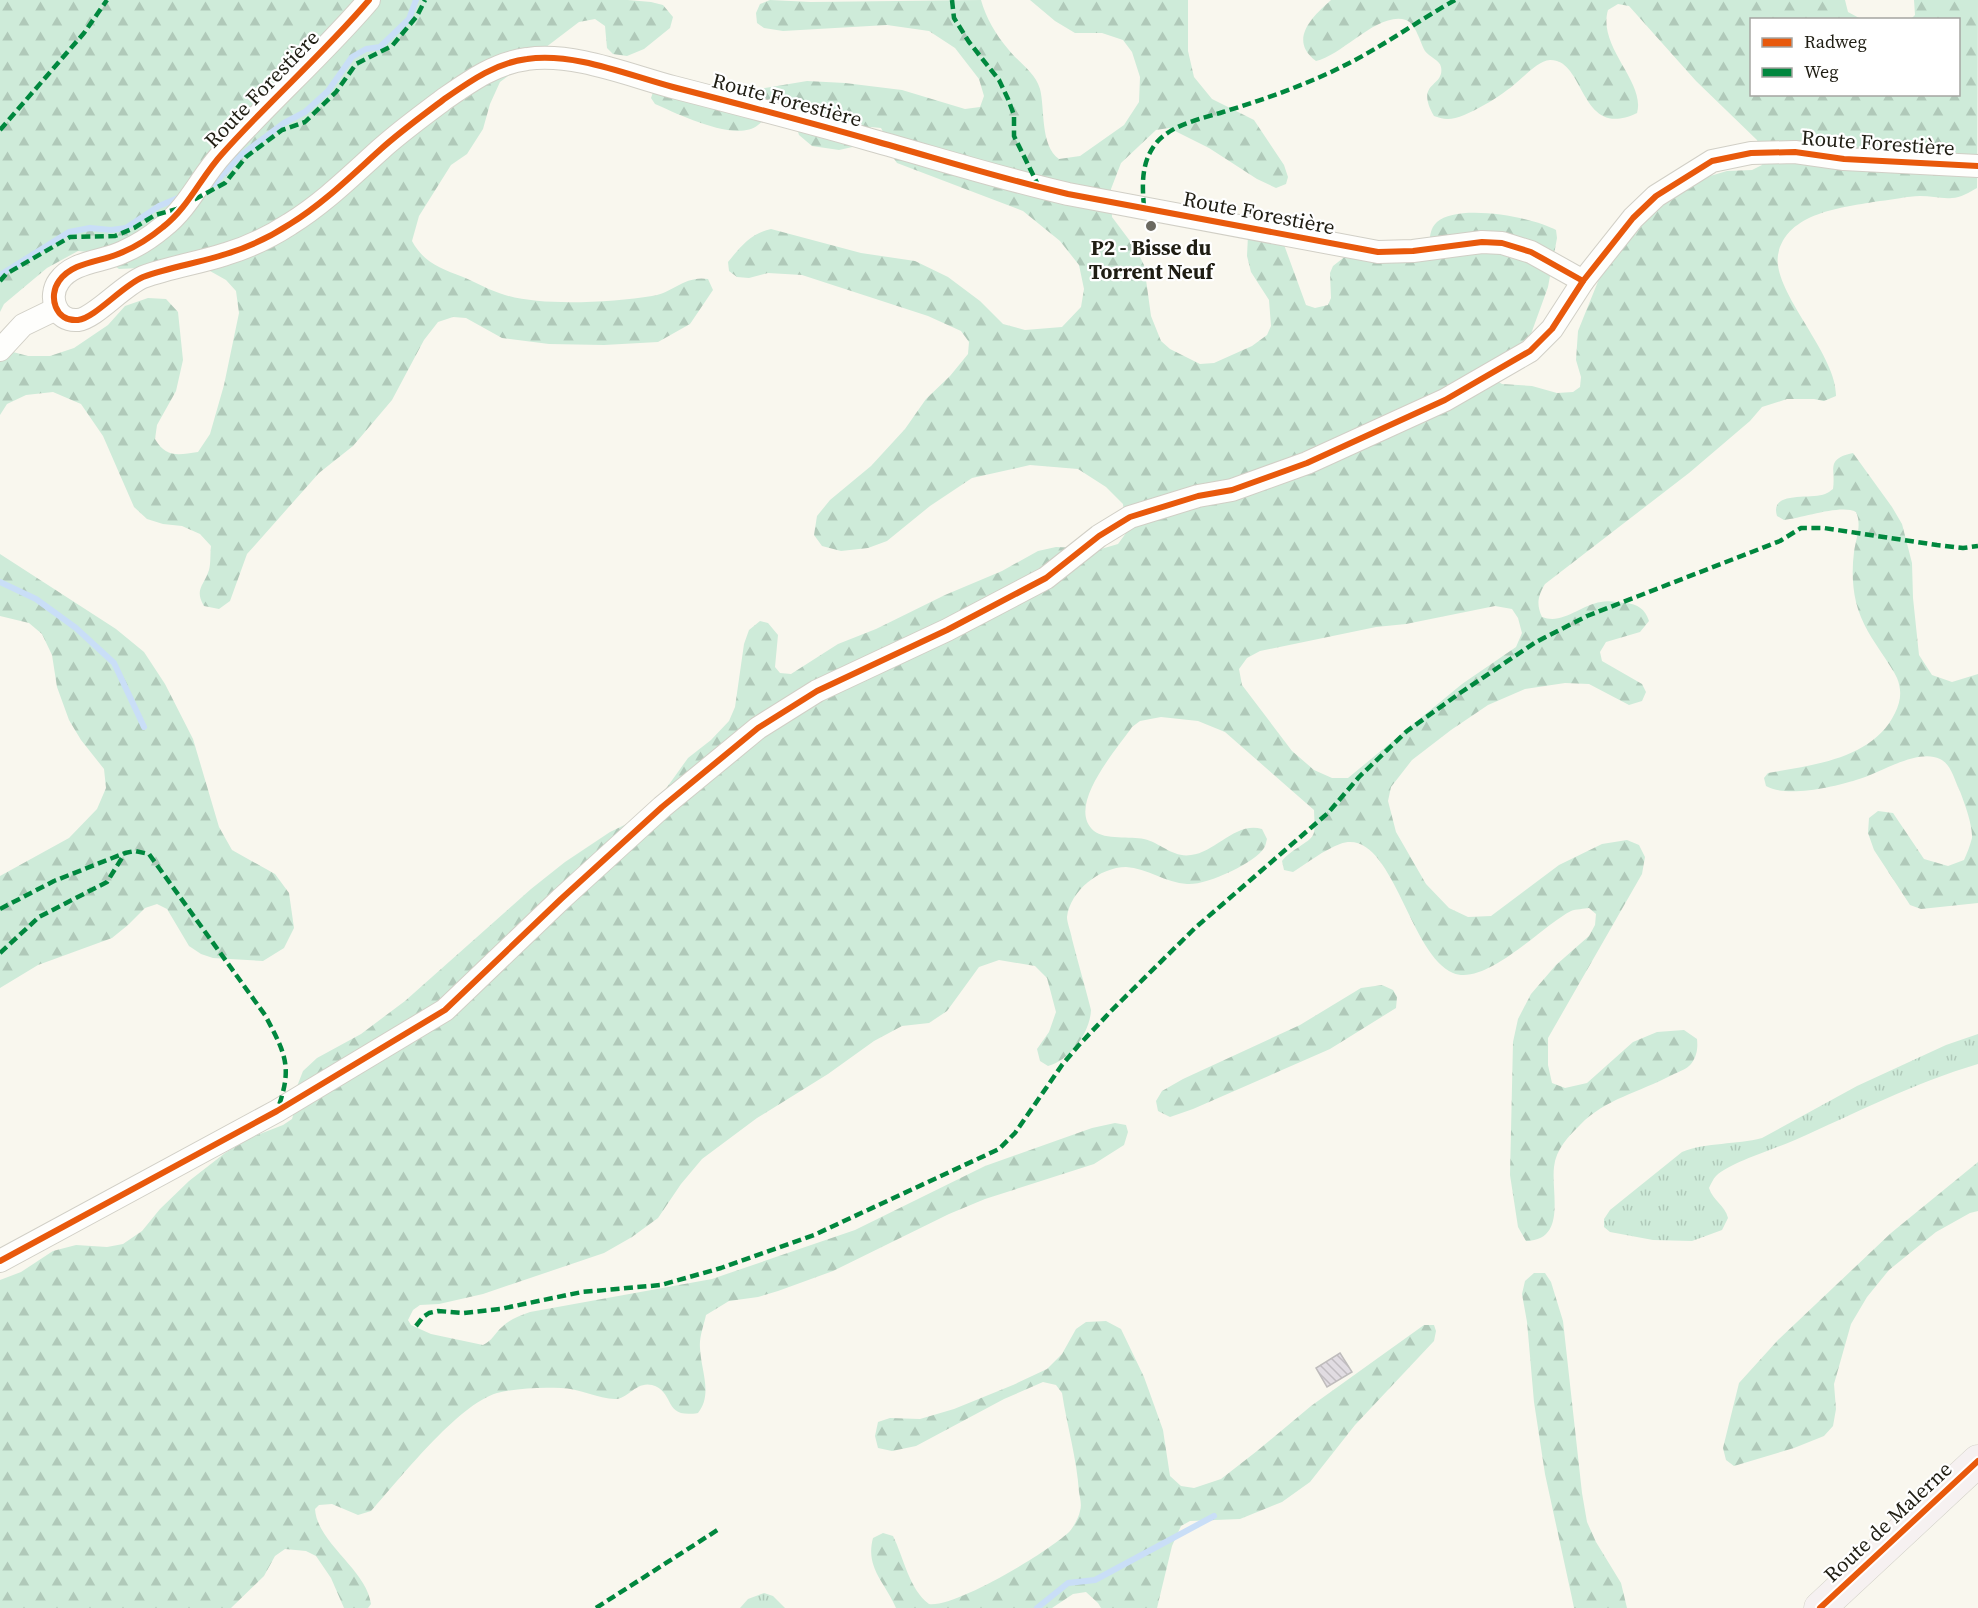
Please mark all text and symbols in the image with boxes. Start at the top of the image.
legend [1750,18,1960,96]
street label: Route Forestière [198,23,326,154]
text: Radweg [1804,29,1867,54]
text: Weg [1804,59,1839,84]
street label: Route Forestière [709,66,865,133]
street label: Route Forestière [1800,123,1956,162]
street label: Route Forestière [1181,184,1337,241]
marker: P2 - Bisse du Torrent Neuf [1144,219,1158,233]
place label: P2 - Bisse du Torrent Neuf [1089,233,1216,286]
street label: Route de Malerne [1817,1455,1958,1589]

